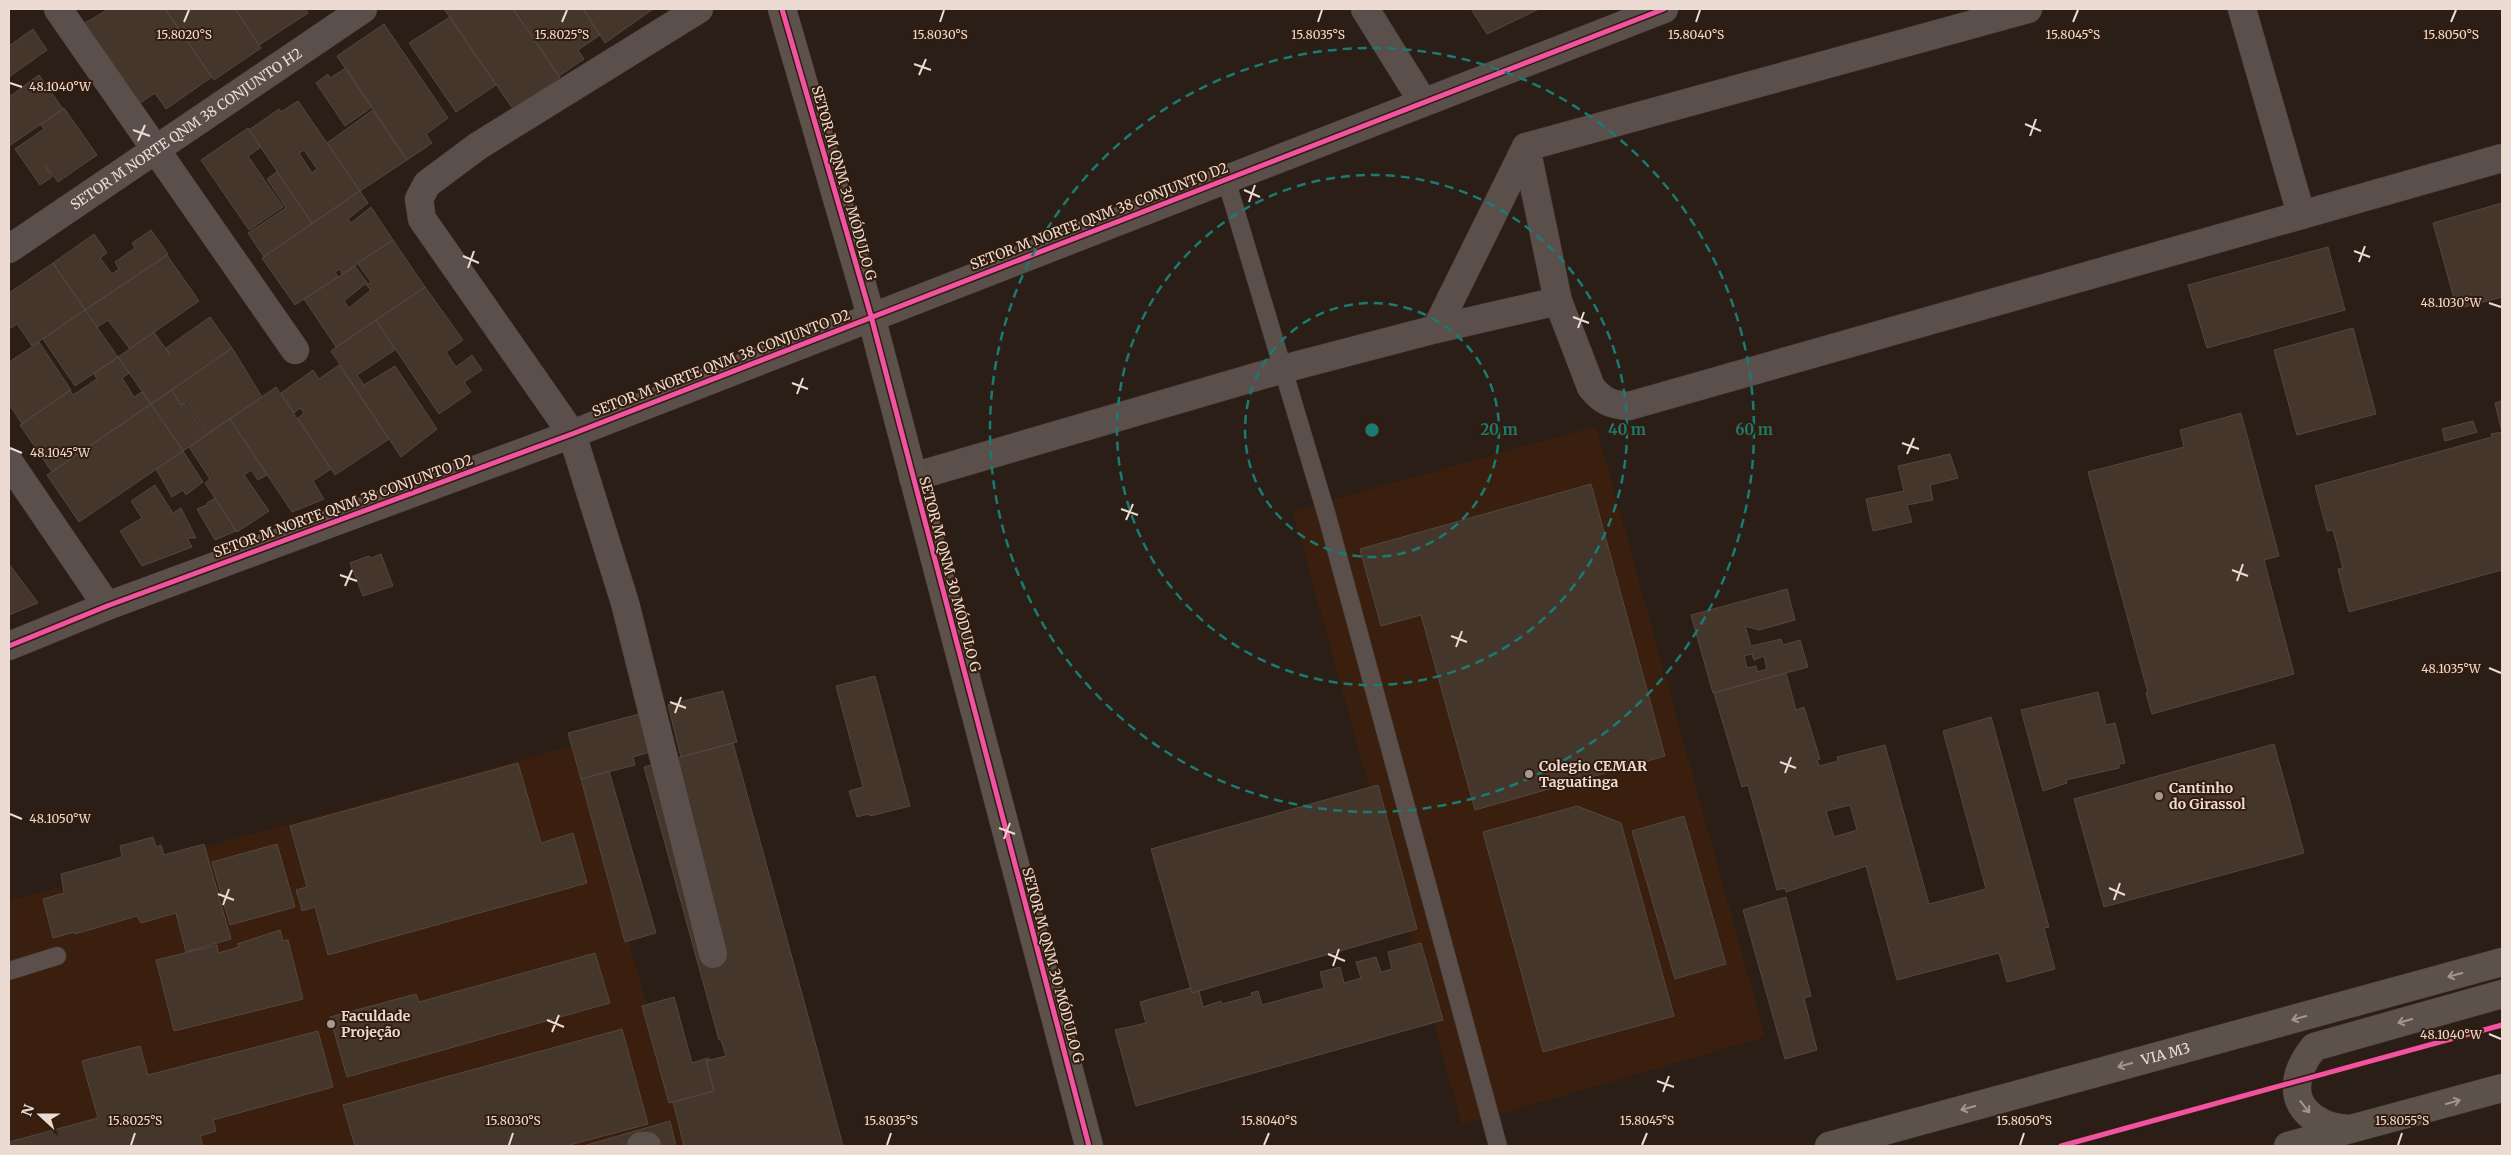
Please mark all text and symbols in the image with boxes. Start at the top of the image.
text: 15.8020°S [156,27,212,42]
text: 15.8025°S [535,27,589,42]
text: 15.8030°S [912,27,968,42]
text: 15.8035°S [1291,27,1345,42]
text: 15.8040°S [1668,27,1724,42]
text: 15.8045°S [2046,27,2100,42]
text: 15.8050°S [2423,27,2479,42]
street label: SETOR M NORTE QNM 38 CONJUNTO H2 [67,44,305,214]
text: 48.1040°W [29,79,92,94]
street label: SETOR M QNM 30 MÓDULO G [808,84,880,282]
street label: SETOR M NORTE QNM 38 CONJUNTO D2 [968,158,1230,274]
text: 48.1030°W [2421,295,2483,310]
street label: SETOR M NORTE QNM 38 CONJUNTO D2 [590,305,852,421]
text: 20 m [1480,420,1518,439]
text: 40 m [1608,420,1646,439]
text: 60 m [1735,420,1773,439]
centre of rings [1363,421,1381,439]
text: 48.1045°W [30,445,91,460]
street label: SETOR M NORTE QNM 38 CONJUNTO D2 [211,451,475,561]
street label: SETOR M QNM 30 MÓDULO G [915,474,985,674]
text: 48.1035°W [2421,661,2482,676]
place label: Colegio CEMAR Taguatinga [1539,757,1648,791]
marker: Colegio CEMAR Taguatinga [1523,768,1535,780]
place label: Cantinho do Girassol [2169,779,2246,813]
marker: Cantinho do Girassol [2153,790,2165,802]
text: 48.1050°W [29,811,92,826]
street label: SETOR M QNM 30 MÓDULO G [1018,865,1088,1065]
one-way arrow [2448,970,2464,980]
place label: Faculdade Projeção [341,1007,411,1041]
one-way arrow [2291,1013,2307,1023]
one-way arrow [2397,1017,2413,1026]
marker: Faculdade Projeção [325,1018,337,1030]
text: 48.1040°W [2420,1027,2483,1042]
street label: VIA M3 [2138,1039,2192,1069]
one-way arrow [2117,1061,2133,1071]
north arrow [15,1090,65,1140]
one-way arrow [2445,1096,2461,1106]
one-way arrow [2299,1100,2310,1113]
text: N [17,1102,38,1119]
one-way arrow [1961,1104,1977,1114]
text: 15.8025°S [108,1113,162,1128]
text: 15.8030°S [485,1113,541,1128]
text: 15.8035°S [864,1113,918,1128]
text: 15.8040°S [1241,1113,1297,1128]
text: 15.8045°S [1620,1113,1674,1128]
text: 15.8050°S [1996,1113,2052,1128]
text: 15.8055°S [2375,1113,2429,1128]

